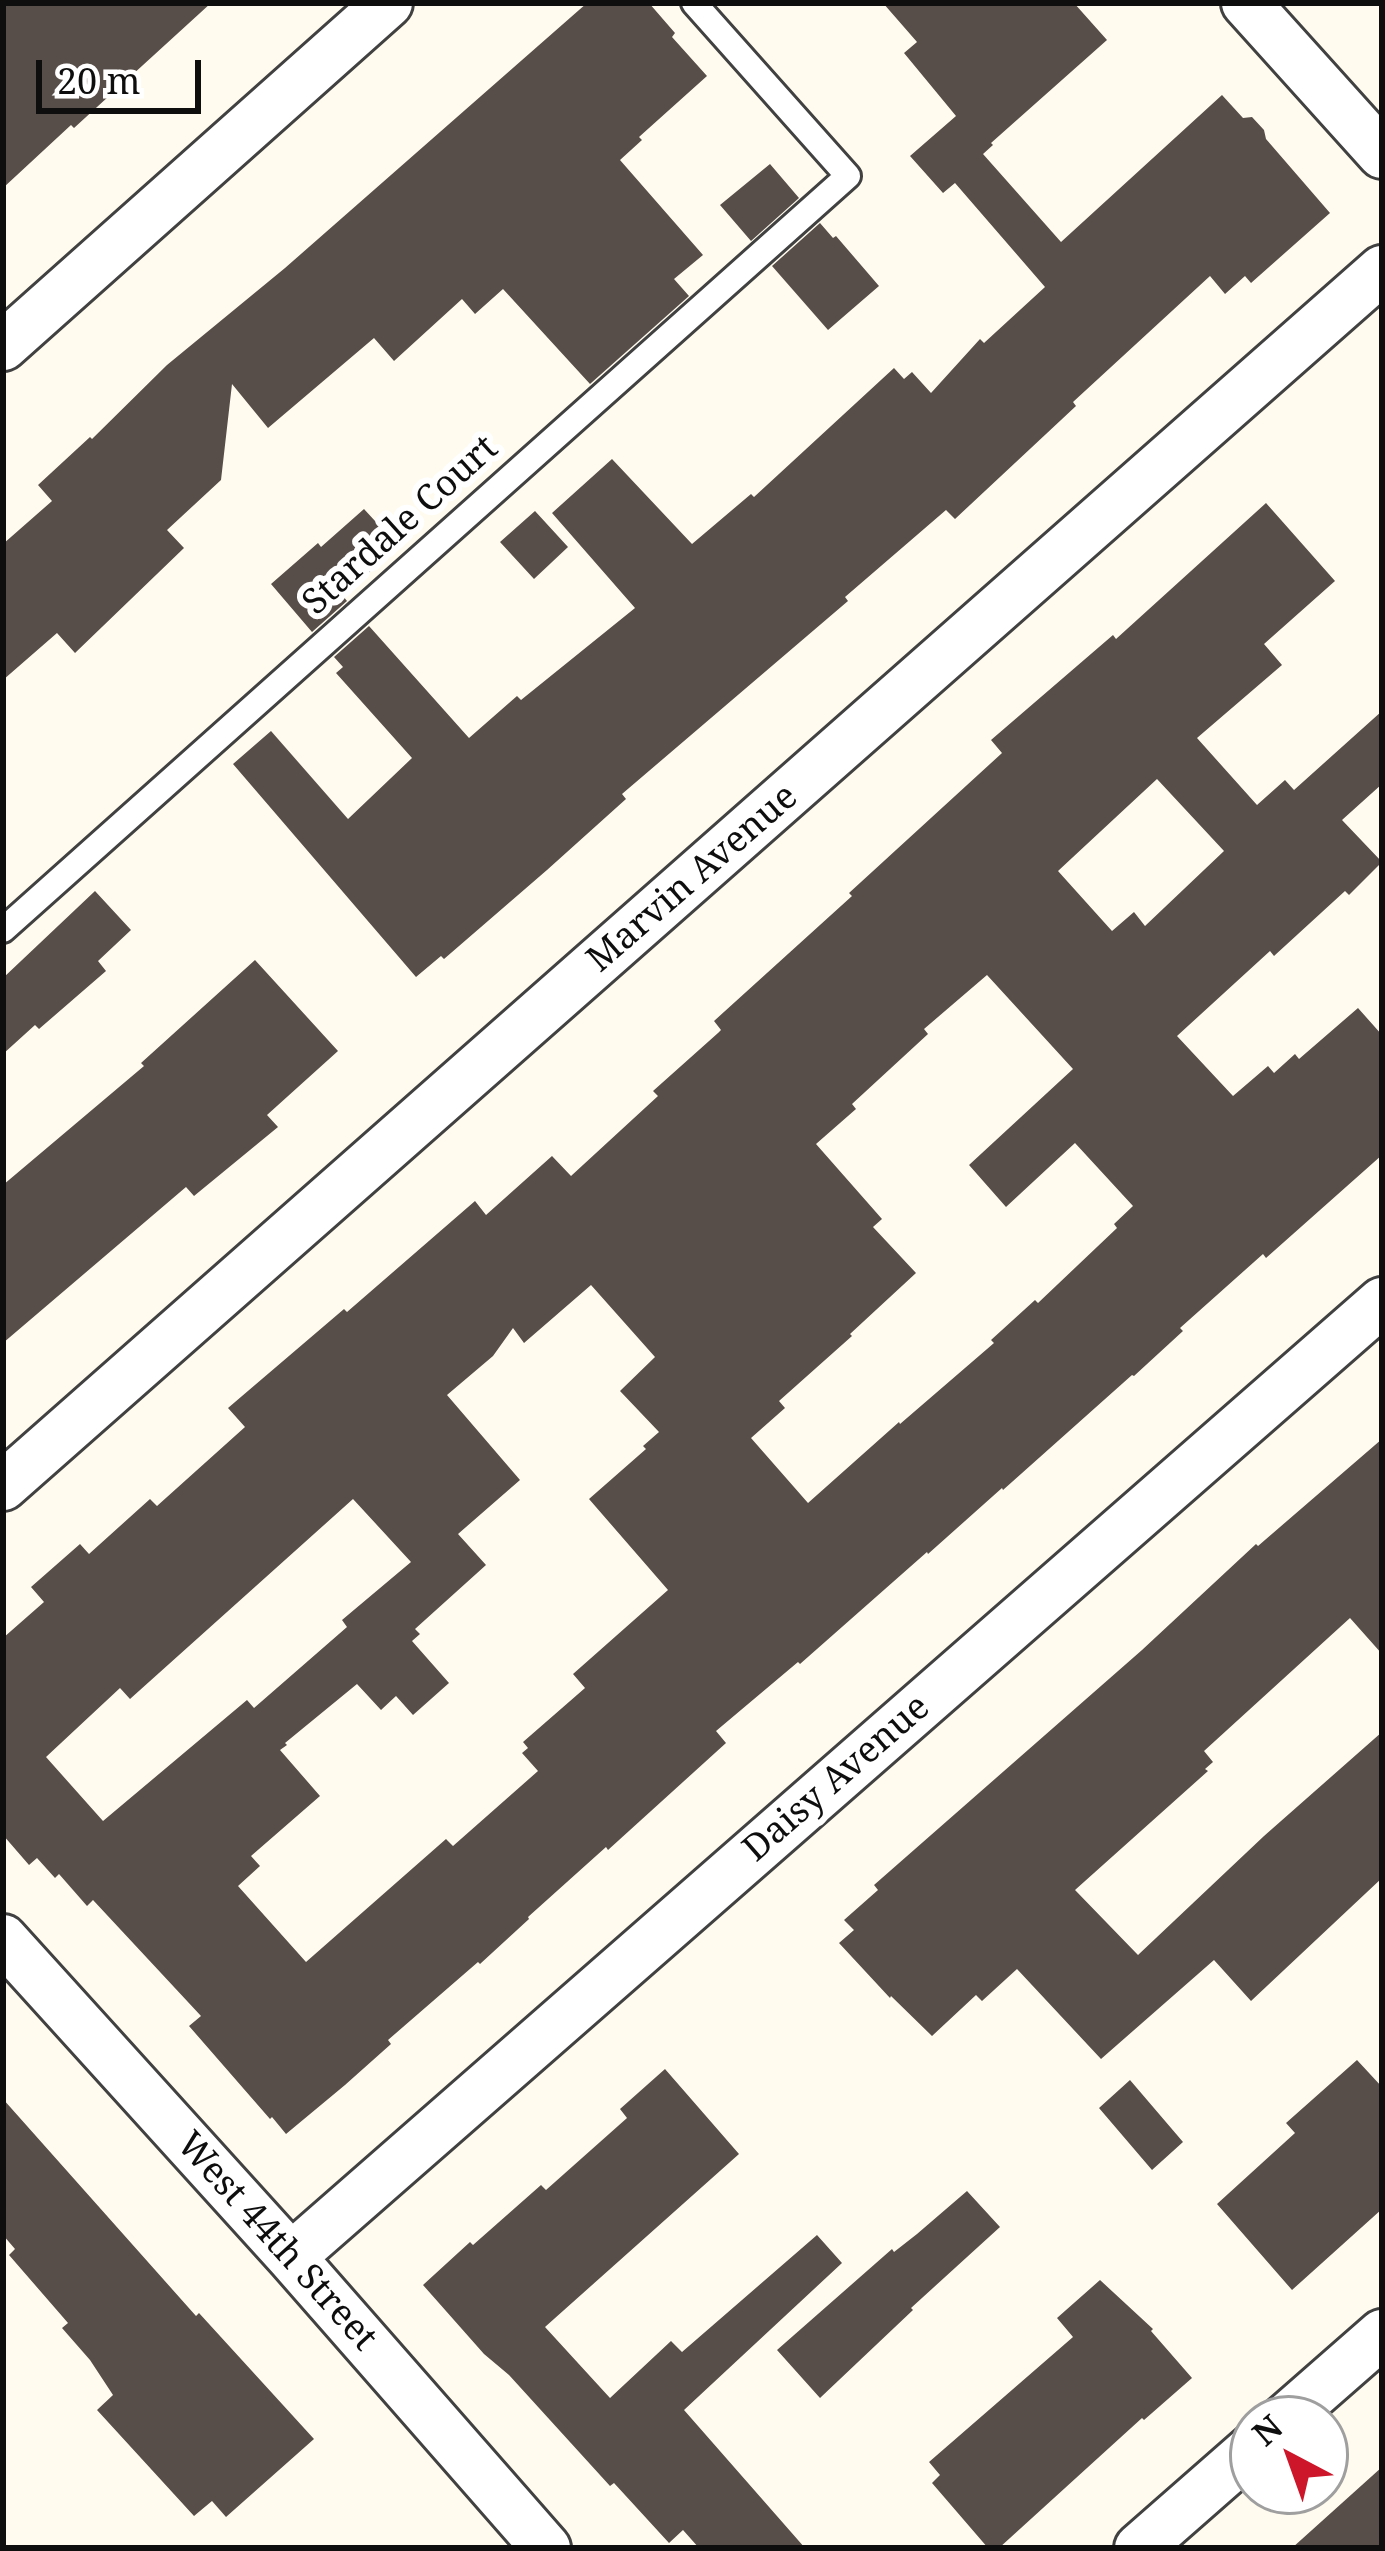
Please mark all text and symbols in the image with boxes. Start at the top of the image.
scale bar [42,36,207,110]
text: 20 m [57,56,141,105]
street label: Stardale Court [295,427,507,625]
street label: Marvin Avenue [579,776,807,982]
street label: Daisy Avenue [735,1686,939,1872]
street label: West 44th Street [167,2124,385,2360]
north arrow [1229,2395,1349,2515]
text: N [1242,2404,1292,2455]

